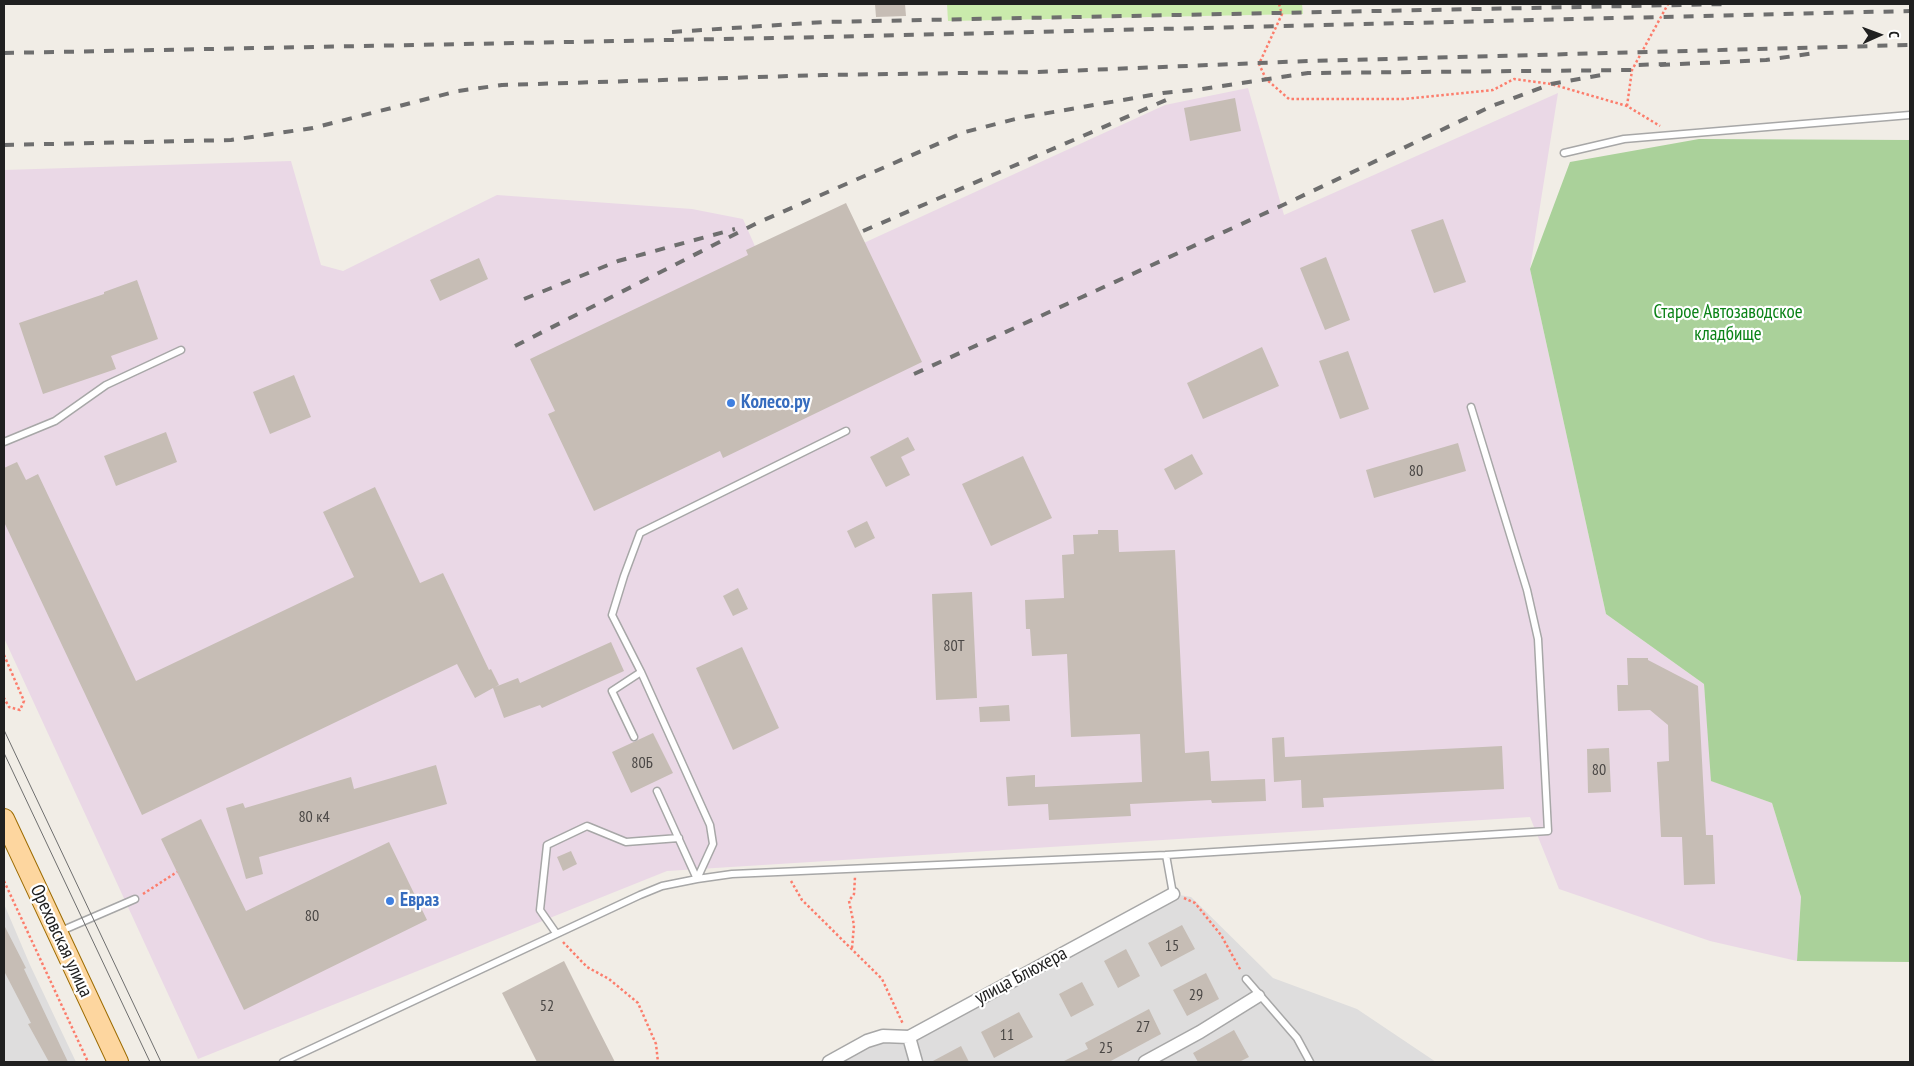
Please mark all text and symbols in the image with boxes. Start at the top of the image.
north arrow [1854,10,1904,60]
text: С [1885,31,1903,38]
park label: Старое Автозаводское кладбище [1654,302,1802,346]
place label: Колесо.ру [741,392,810,414]
marker: Колесо.ру [725,397,737,409]
house number: 80 [1409,461,1423,481]
house number: 80Т [943,636,965,656]
house number: 80Б [631,753,653,773]
house number: 80 [1592,760,1606,780]
house number: 80 к4 [298,807,330,827]
street label: Ореховская улица [25,881,97,1001]
place label: Евраз [400,890,439,912]
marker: Евраз [384,895,396,907]
house number: 80 [305,906,319,926]
house number: 15 [1165,936,1179,956]
street label: улица Блюхера [971,942,1071,1010]
house number: 29 [1189,985,1203,1005]
house number: 52 [540,996,554,1016]
house number: 27 [1136,1017,1150,1037]
house number: 11 [1000,1025,1014,1045]
house number: 25 [1099,1038,1113,1058]

